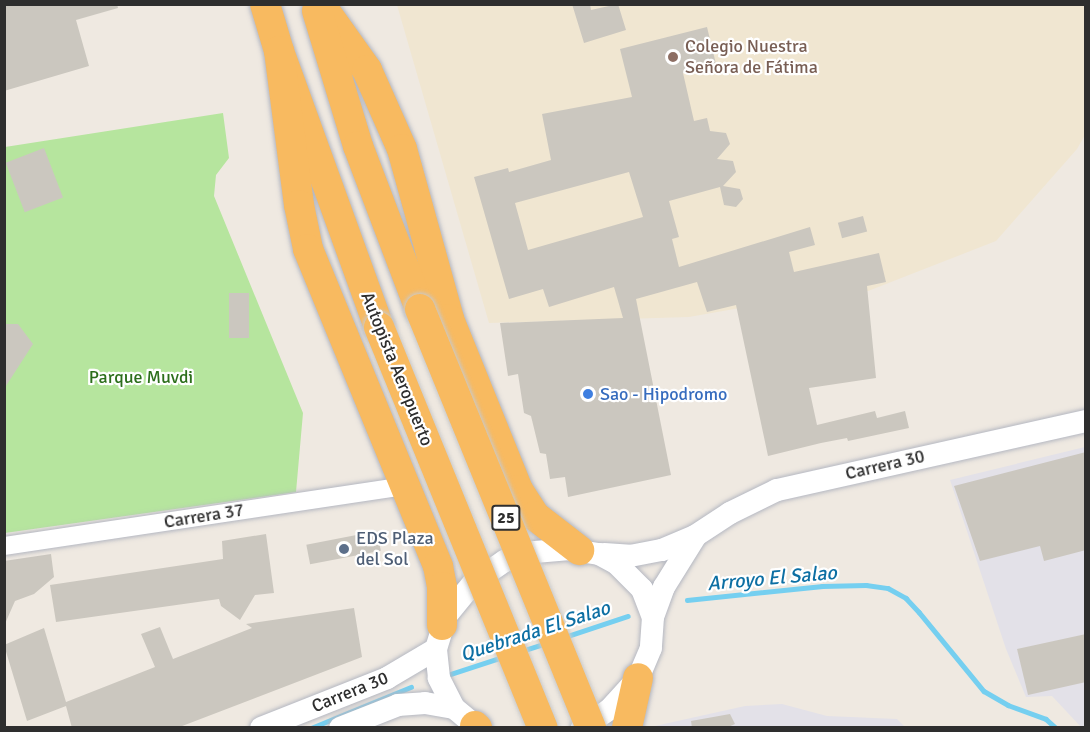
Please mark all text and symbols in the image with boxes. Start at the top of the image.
place label: Colegio Nuestra Señora de Fátima [685,36,818,78]
marker: Colegio Nuestra Señora de Fátima [666,50,680,64]
street label: Autopista Aeropuerto [356,289,438,449]
park label: Parque Muvdi [89,366,193,388]
place label: Sao - Hipodromo [600,383,727,405]
marker: Sao - Hipodromo [581,387,595,401]
street label: Carrera 30 [843,445,927,485]
street label: Carrera 37 [162,499,246,533]
road number: 25 [491,505,521,531]
place label: EDS Plaza del Sol [356,528,434,570]
marker: EDS Plaza del Sol [337,542,351,556]
water label: Arroyo El Salao [706,560,838,596]
water label: Quebrada El Salao [457,595,613,667]
street label: Carrera 30 [308,667,392,717]

